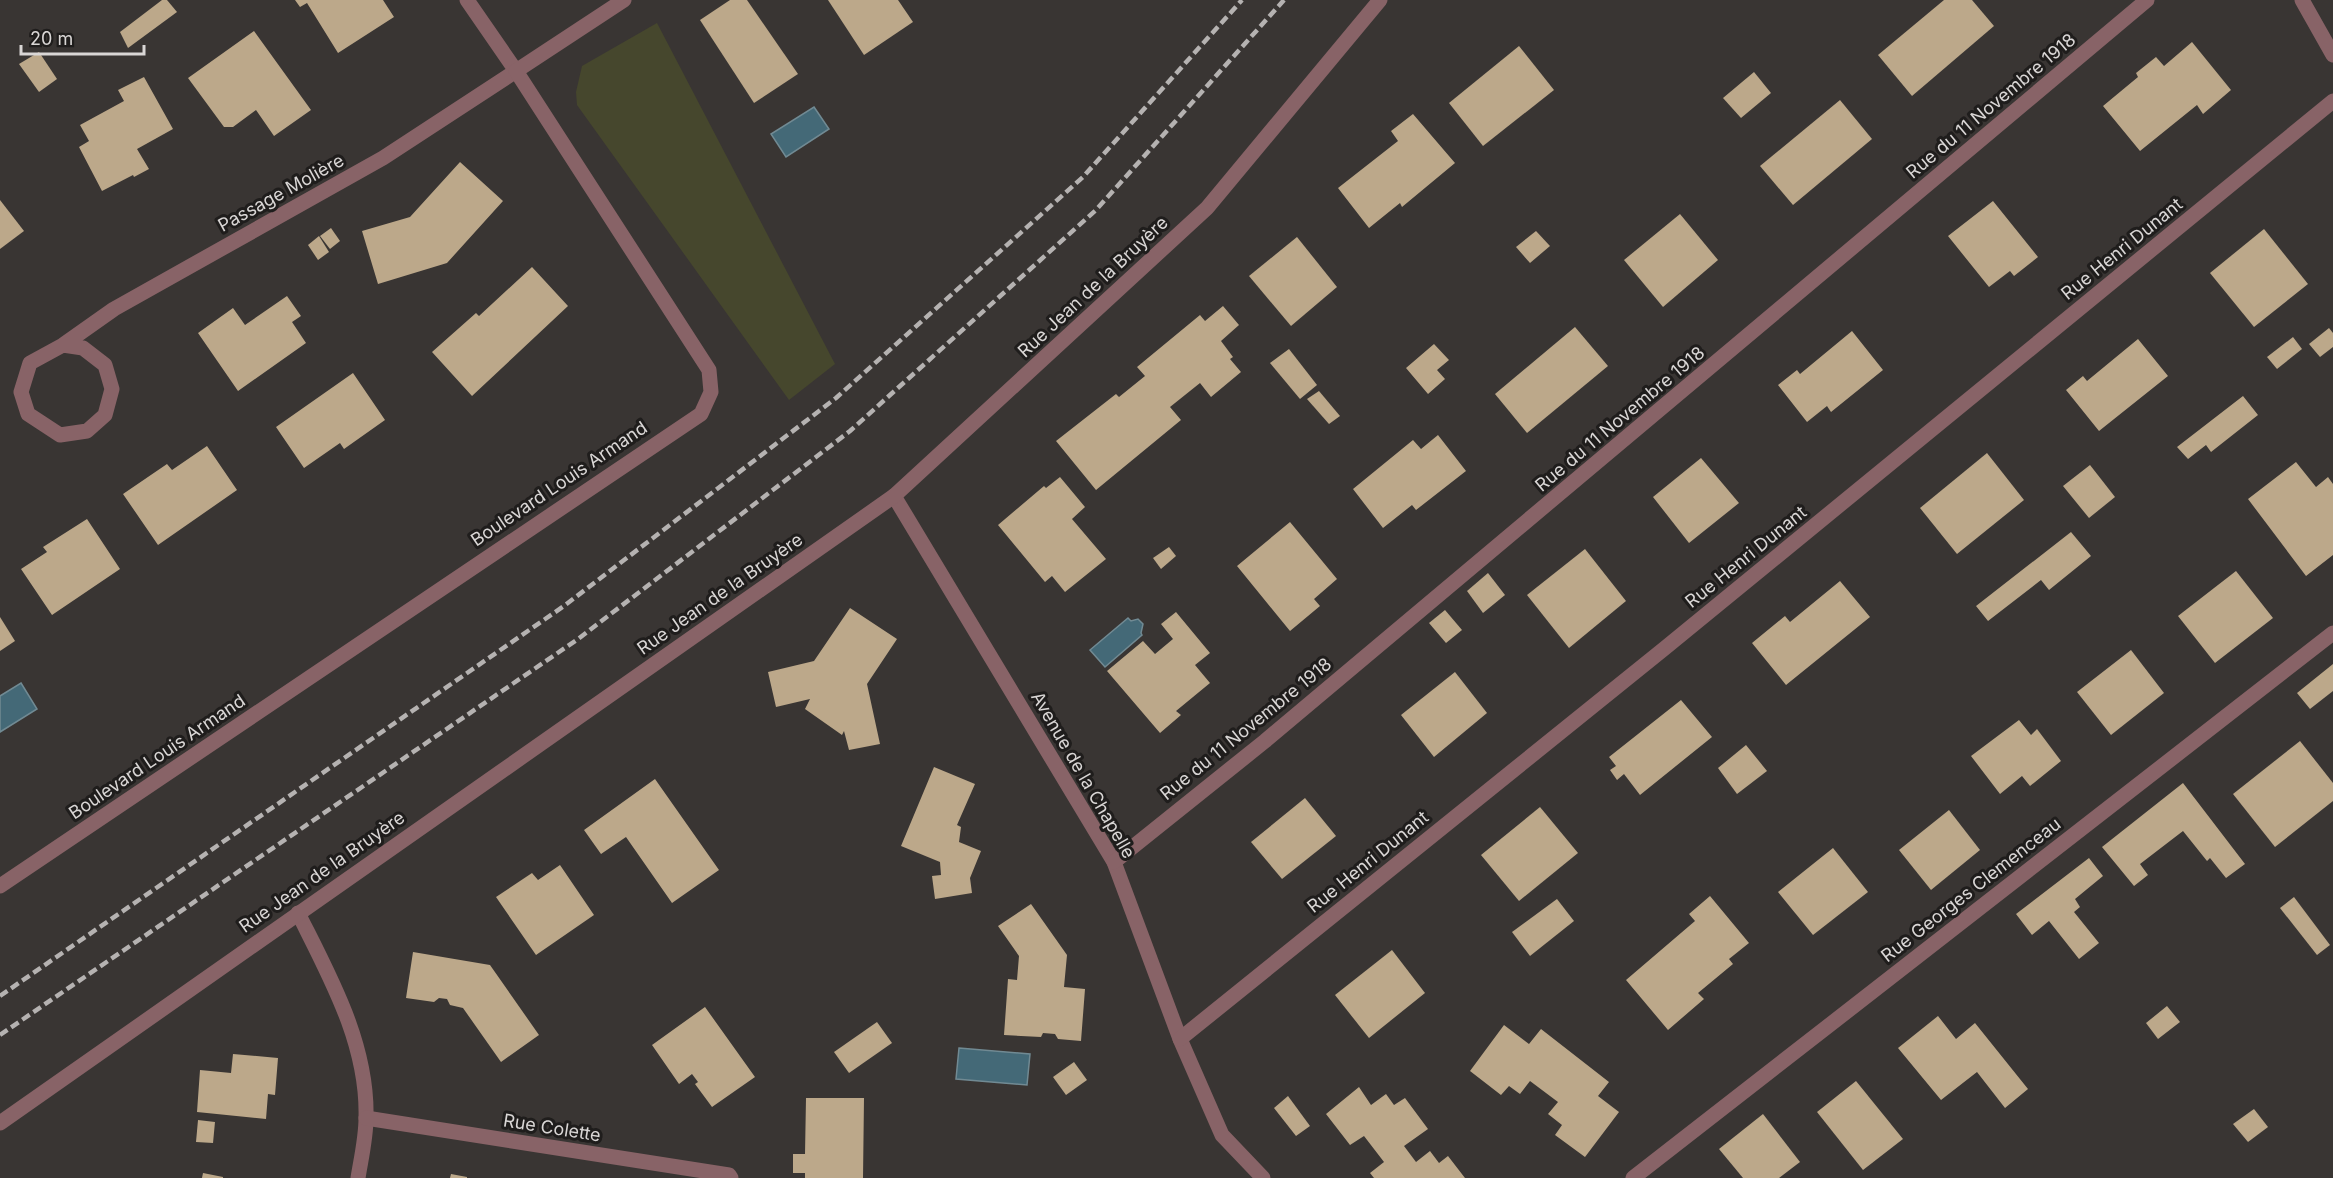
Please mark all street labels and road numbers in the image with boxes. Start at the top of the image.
street label: Rue du 11 Novembre 1918 [1902,29,2079,183]
street label: Passage Molière [214,149,347,236]
street label: Rue Henri Dunant [2057,193,2187,304]
street label: Rue Jean de la Bruyère [1013,212,1172,362]
street label: Rue du 11 Novembre 1918 [1531,342,1708,496]
street label: Boulevard Louis Armand [467,417,651,550]
street label: Rue Henri Dunant [1681,501,1811,612]
street label: Rue Jean de la Bruyère [633,528,806,659]
street label: Rue du 11 Novembre 1918 [1156,653,1336,804]
street label: Avenue de la Chapelle [1027,688,1140,862]
street label: Boulevard Louis Armand [65,690,249,823]
street label: Rue Jean de la Bruyère [235,806,408,937]
street label: Rue Henri Dunant [1303,806,1433,917]
street label: Rue Georges Clemenceau [1877,813,2065,966]
street label: Rue Colette [502,1109,602,1146]

